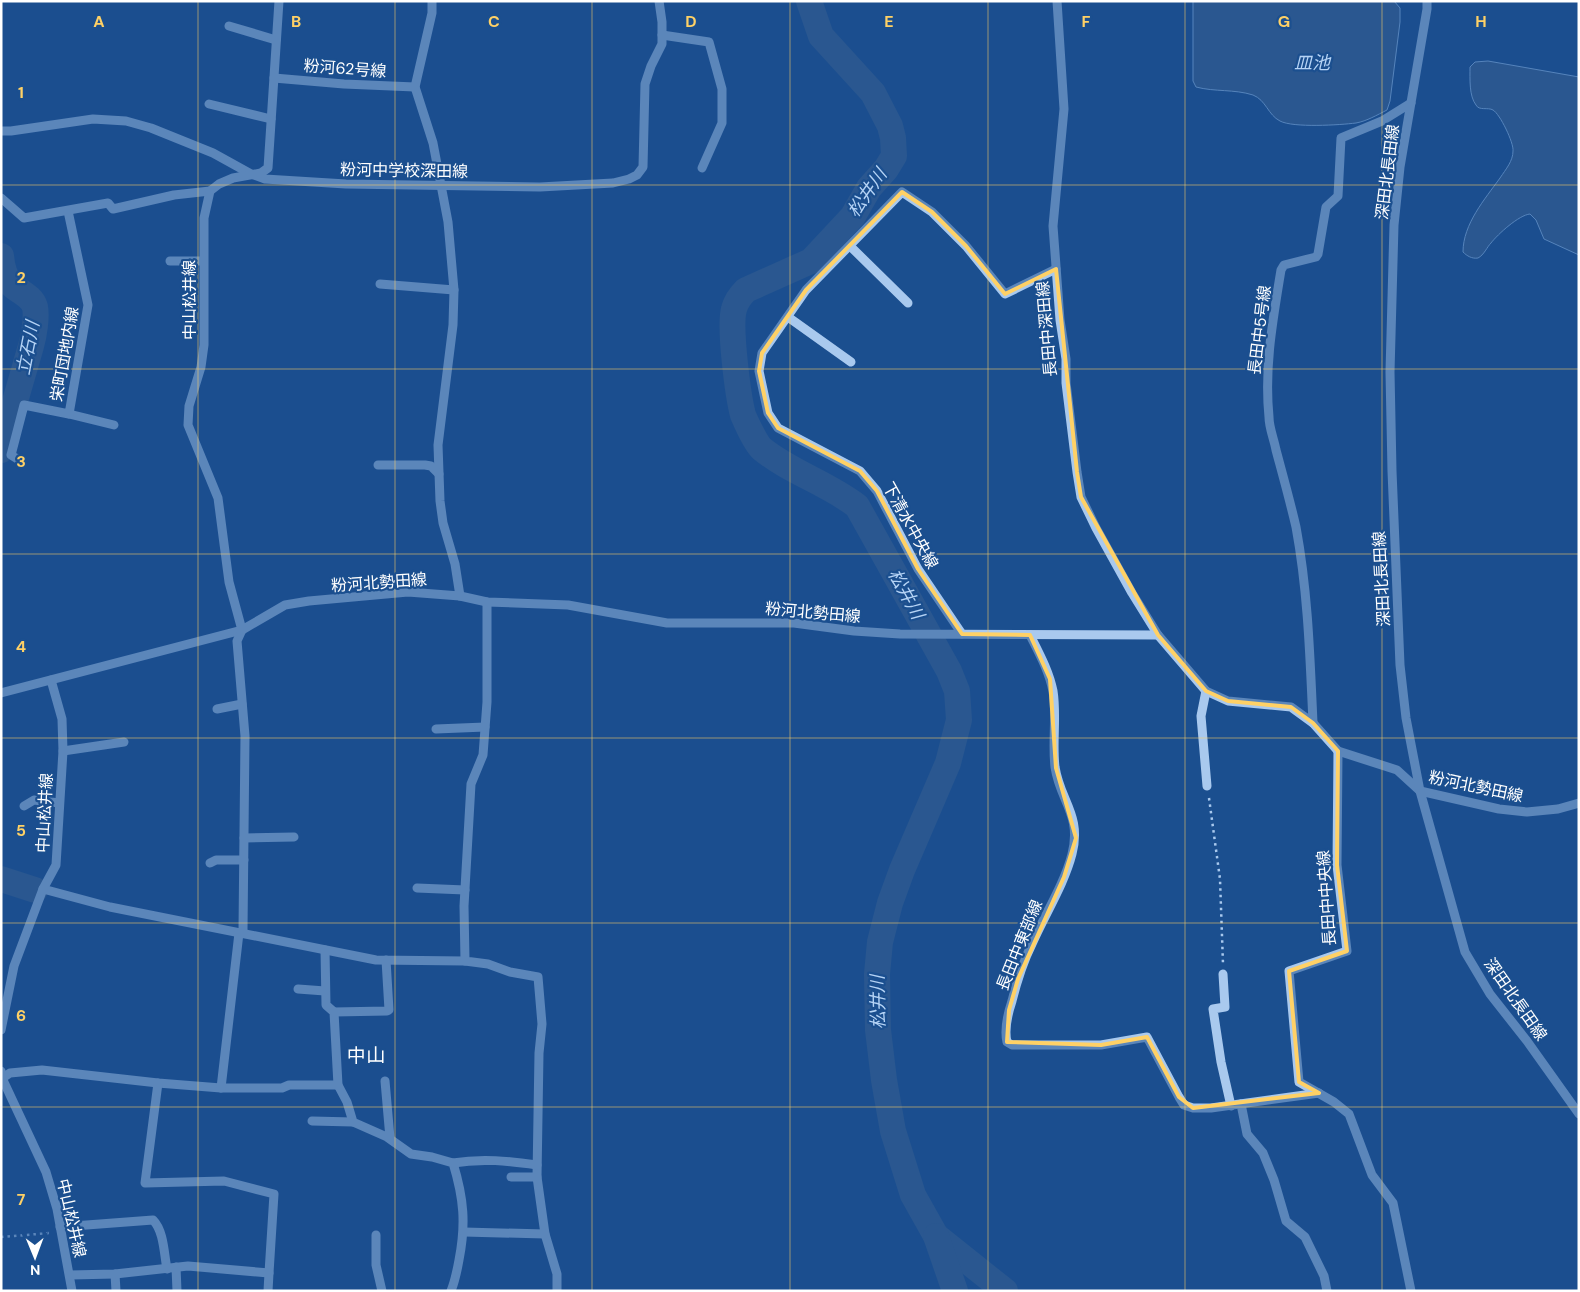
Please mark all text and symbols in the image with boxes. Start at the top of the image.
text: A [93,11,105,32]
text: B [291,11,301,32]
text: C [488,11,500,32]
text: D [685,11,697,32]
text: E [884,11,894,32]
text: F [1082,11,1091,32]
text: G [1278,11,1290,32]
text: H [1475,11,1487,32]
water label: 皿池 [1294,51,1332,75]
street label: 粉河62号線 [303,55,387,82]
text: 1 [18,82,24,103]
street label: 深田北長田線 [1371,123,1404,221]
street label: 粉河中学校深田線 [340,159,468,182]
water label: 松井川 [842,162,893,222]
street label: 中山松井線 [179,260,200,340]
text: 2 [16,267,26,288]
street label: 長田中深田線 [1032,280,1061,378]
street label: 長田中5号線 [1244,284,1275,376]
street label: 栄町団地内線 [46,305,83,403]
water label: 立石川 [11,317,45,377]
text: 3 [16,451,26,472]
street label: 下清水中央線 [878,478,943,572]
street label: 深田北長田線 [1369,530,1394,627]
water label: 松井川 [882,565,931,625]
street label: 粉河北勢田線 [330,569,428,596]
street label: 粉河北勢田線 [764,598,862,627]
text: 4 [16,636,26,657]
street label: 粉河北勢田線 [1427,766,1525,807]
street label: 中山松井線 [32,773,57,854]
text: 5 [16,820,26,841]
street label: 長田中中央線 [1313,849,1340,947]
street label: 長田中東部線 [992,897,1047,994]
street label: 深田北長田線 [1479,954,1552,1045]
water label: 松井川 [865,973,890,1029]
text: 6 [16,1005,26,1026]
district label: 中山 [347,1043,385,1068]
street label: 中山松井線 [52,1177,91,1259]
text: 7 [17,1189,26,1210]
north arrow [10,1232,60,1282]
text: N [30,1261,40,1279]

